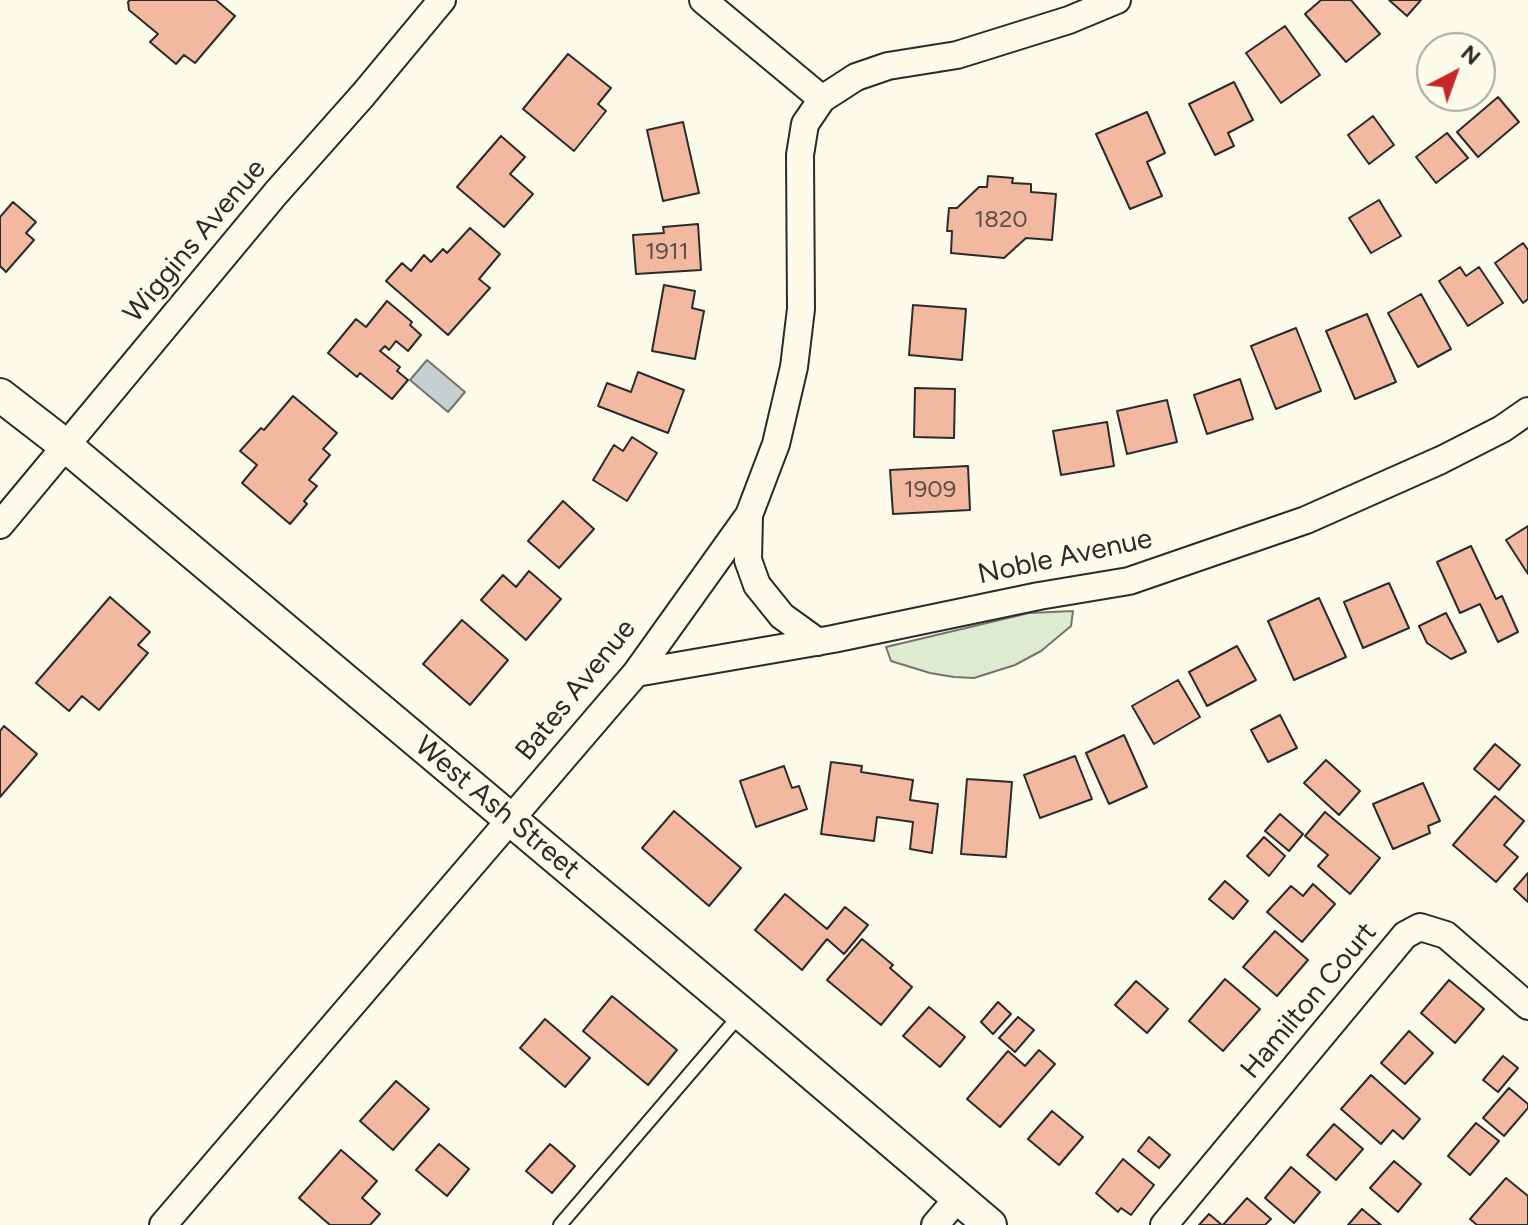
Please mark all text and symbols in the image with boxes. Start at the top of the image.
north arrow [1416,32,1496,112]
text: N [1455,39,1486,71]
street label: Wiggins Avenue [117,152,273,330]
house number: 1820 [974,206,1028,234]
house number: 1911 [645,238,689,266]
house number: 1909 [904,476,956,504]
street label: Noble Avenue [975,522,1155,592]
street label: Bates Avenue [509,613,643,767]
street label: West Ash Street [408,729,586,887]
street label: Hamilton Court [1234,916,1384,1086]

